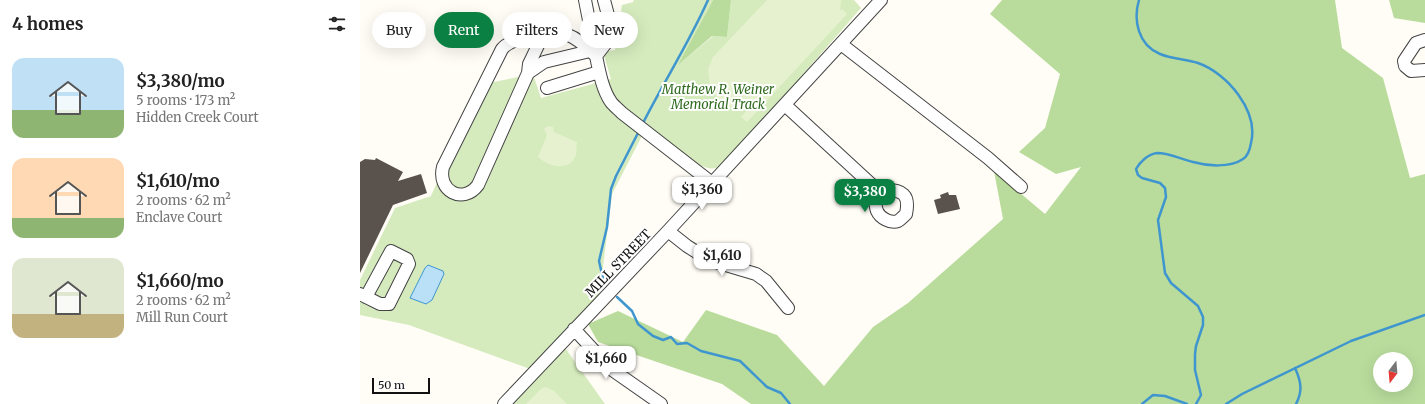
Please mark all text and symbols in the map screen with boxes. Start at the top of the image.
chip: Buy [372,12,426,48]
chip: Rent [434,12,494,48]
chip: Filters [502,12,572,48]
chip: New [580,12,638,48]
text: 4 homes [12,13,83,35]
icon: filters [326,13,348,35]
text: $3,380/mo [136,70,225,92]
icon: home [44,74,92,122]
park label: Matthew R. Weiner Memorial Track [661,81,775,113]
text: 5 rooms · 173 m² [136,92,235,109]
text: Hidden Creek Court [136,109,259,126]
text: $1,610/mo [136,170,220,192]
icon: home [44,174,92,222]
pin: $1,360 [669,177,735,211]
pin: $3,380 [832,179,898,213]
text: $1,360 [681,181,723,198]
text: $3,380 [843,183,887,200]
text: 2 rooms · 62 m² [136,192,231,209]
text: Enclave Court [136,209,222,226]
street label: MILL STREET [582,226,655,301]
pin: $1,610 [689,243,755,277]
text: $1,610 [702,247,742,264]
text: $1,660/mo [136,270,224,292]
icon: home [44,274,92,322]
text: 2 rooms · 62 m² [136,292,231,309]
text: Mill Run Court [136,309,228,326]
pin: $1,660 [573,346,639,380]
text: $1,660 [585,350,627,367]
north arrow [1373,352,1413,392]
map controls [1373,352,1413,392]
scale bar [372,376,430,395]
text: 50 m [378,378,405,392]

